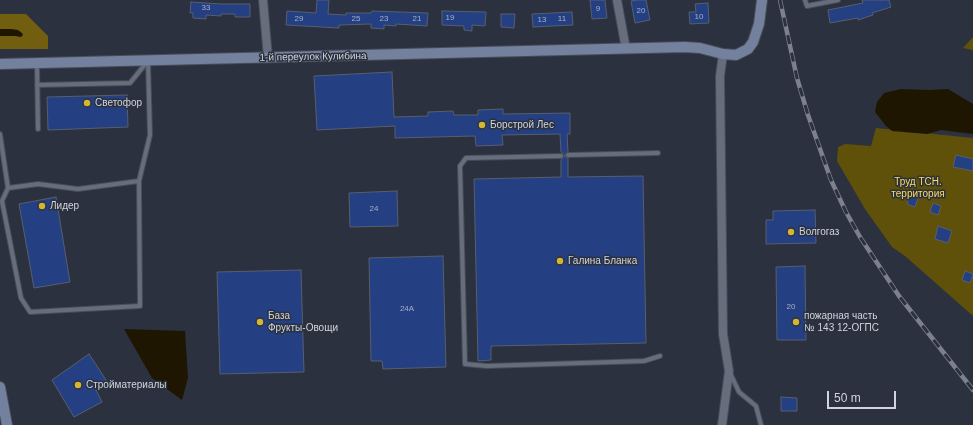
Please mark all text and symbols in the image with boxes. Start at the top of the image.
house number: 33 [202,3,210,13]
house number: 9 [596,4,600,14]
house number: 20 [637,6,645,16]
house number: 10 [695,12,703,22]
house number: 19 [446,13,454,23]
house number: 29 [295,14,303,24]
house number: 25 [352,14,360,24]
house number: 23 [380,14,388,24]
house number: 21 [413,14,421,24]
house number: 11 [558,14,566,24]
house number: 13 [538,15,546,25]
street label: 1-й переулок Кулибина [259,50,367,64]
place label: Светофор [95,97,142,109]
marker: Светофор [82,98,92,108]
place label: Борстрой Лес [490,119,554,131]
marker: Борстрой Лес [477,120,487,130]
park label: Труд ТСН. территория [891,176,945,200]
place label: Лидер [50,200,79,212]
marker: Лидер [37,201,47,211]
house number: 24 [370,204,378,214]
place label: Волгогаз [799,226,839,238]
marker: Волгогаз [786,227,796,237]
place label: Галина Бланка [568,255,637,267]
marker: Галина Бланка [555,256,565,266]
house number: 20 [787,302,795,312]
house number: 24А [400,304,414,314]
place label: База Фрукты-Овощи [268,310,338,334]
place label: пожарная часть № 143 12-ОГПС [804,310,879,334]
marker: База Фрукты-Овощи [255,317,265,327]
marker: пожарная часть № 143 12-ОГПС [791,317,801,327]
place label: Стройматериалы [86,379,166,391]
marker: Стройматериалы [73,380,83,390]
scale bar [829,383,898,409]
text: 50 m [834,391,861,405]

